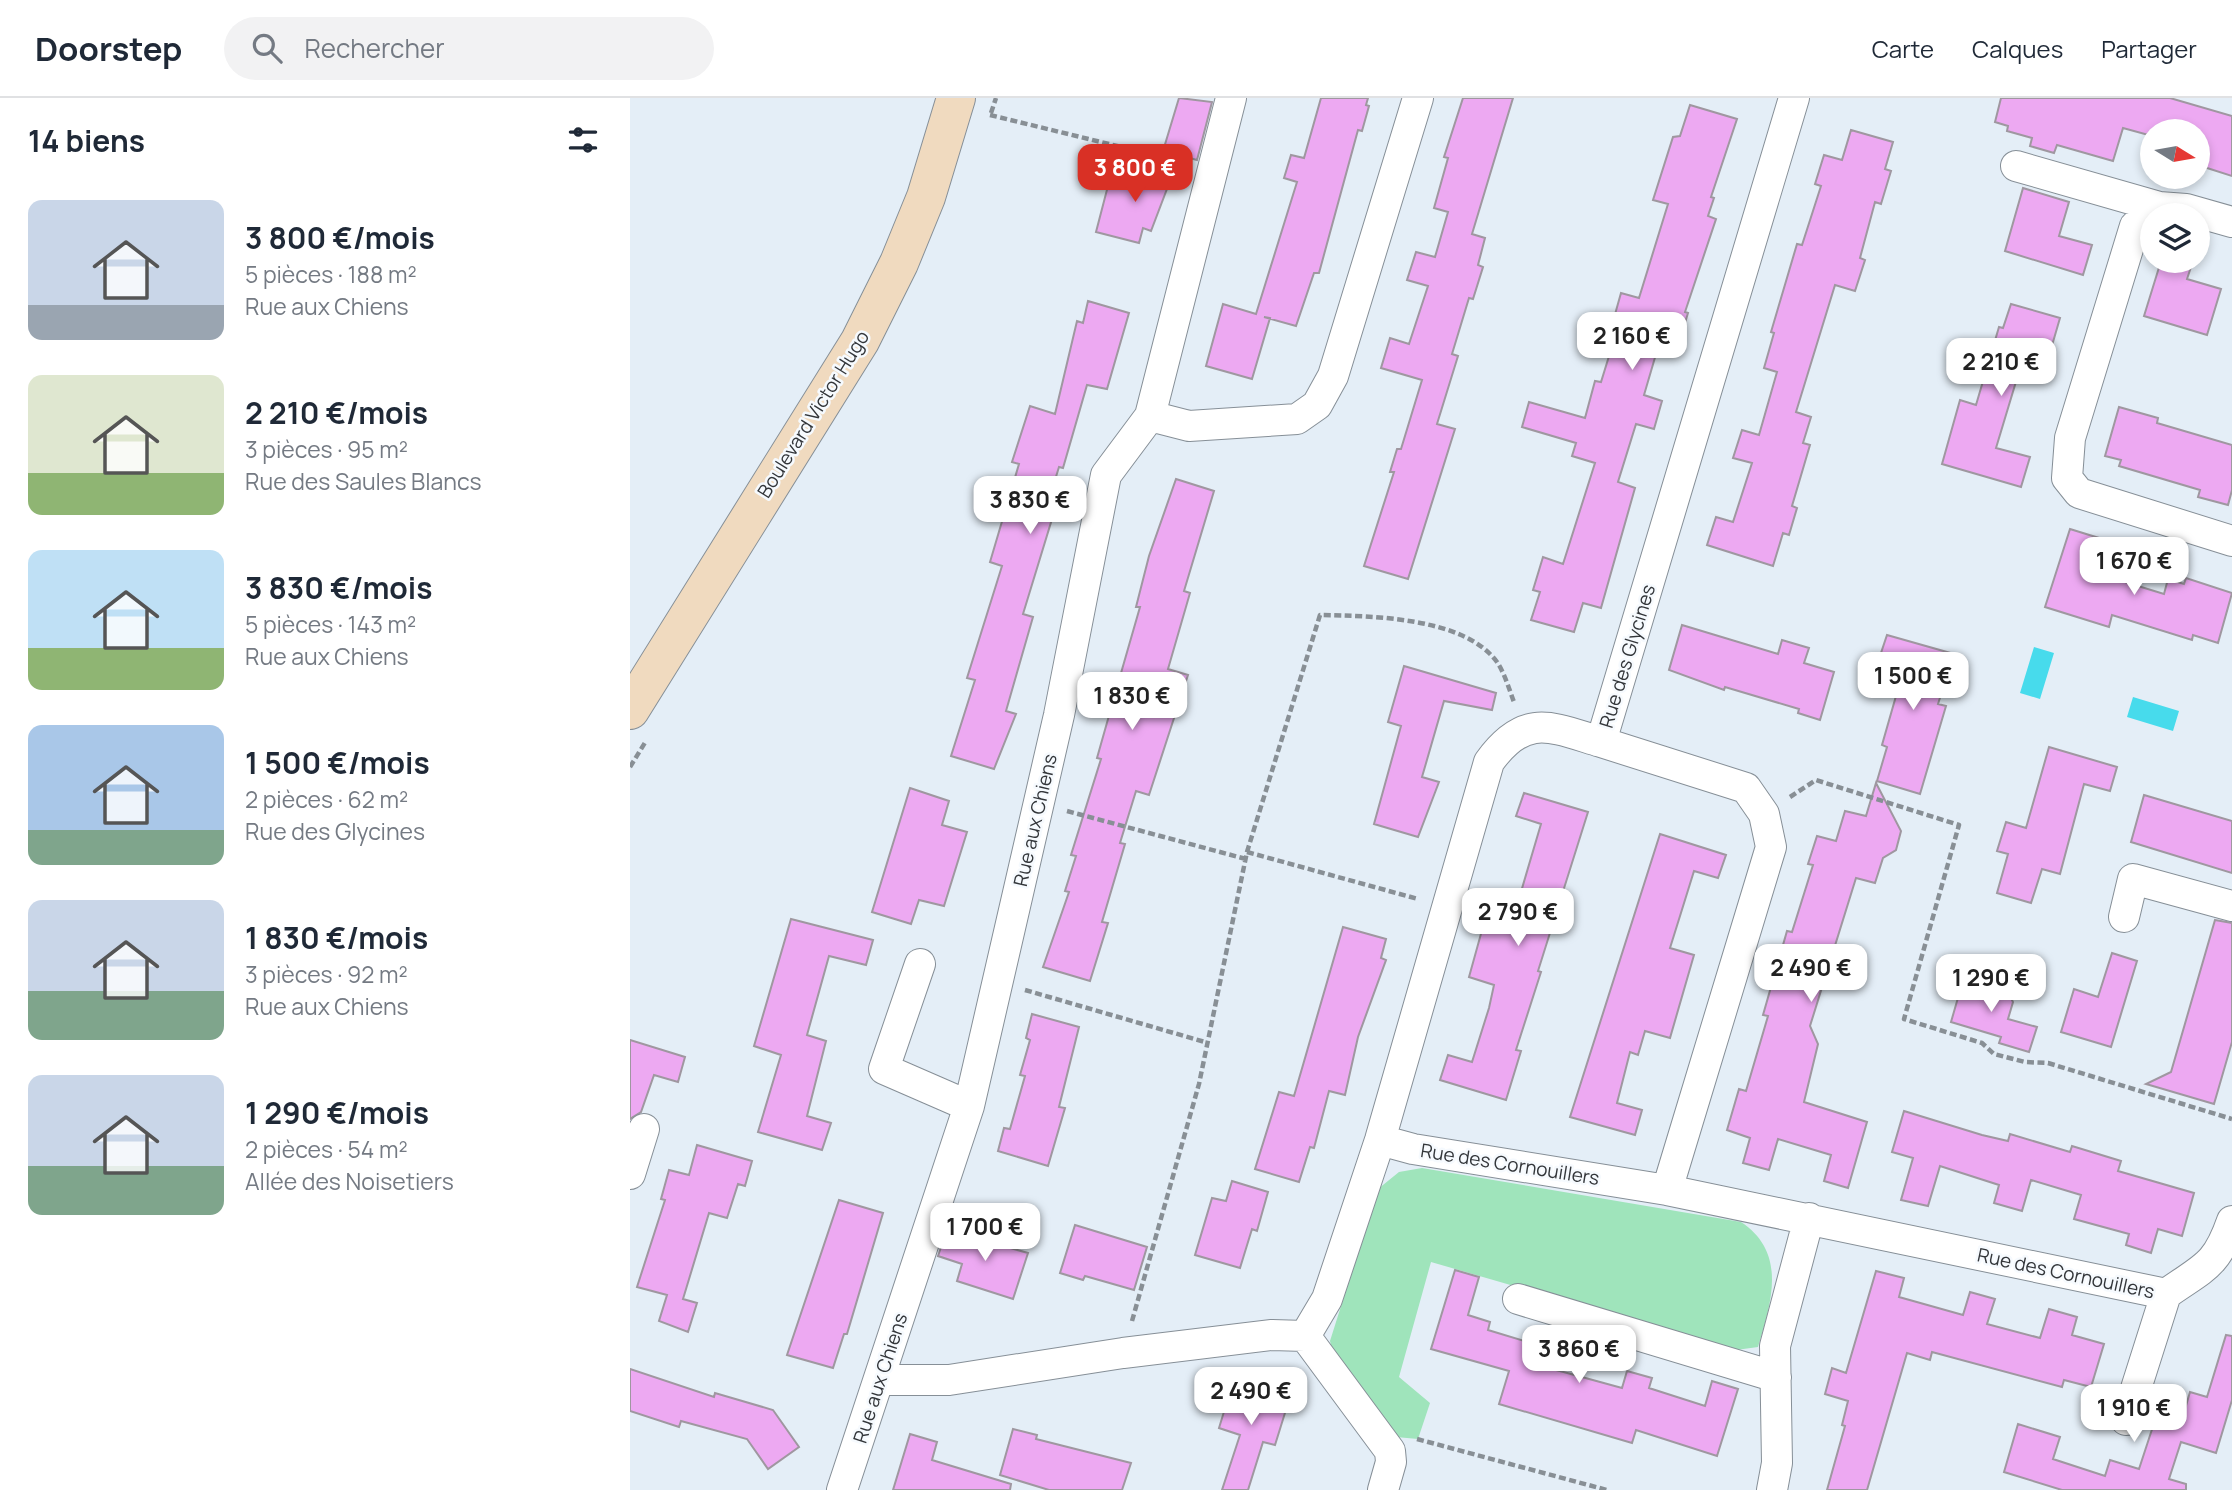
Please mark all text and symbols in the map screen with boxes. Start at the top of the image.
search box [224,17,714,80]
text: Doorstep [35,26,182,71]
icon: search [248,29,286,67]
text: Rechercher [304,30,445,66]
text: Carte [1872,32,1934,65]
text: Calques [1972,32,2063,65]
text: Partager [2101,32,2197,65]
north arrow [2140,119,2210,189]
map controls [2140,119,2210,273]
text: 14 biens [28,120,145,161]
icon: filters [564,121,602,159]
pin: 3 800 € [1070,144,1200,204]
text: 3 800 € [1094,151,1176,183]
button: layers [2140,203,2210,273]
text: 3 800 €/mois [245,217,435,258]
icon: home [84,228,168,312]
text: 5 pièces · 188 m² [245,258,417,290]
text: Rue aux Chiens [245,290,409,322]
pin: 2 160 € [1567,313,1697,372]
text: 2 160 € [1593,319,1671,351]
street label: Boulevard Victor Hugo [751,325,875,503]
pin: 2 210 € [1936,338,2066,398]
text: 2 210 € [1962,345,2040,377]
text: 2 210 €/mois [245,392,428,433]
icon: home [84,403,168,487]
text: 3 pièces · 95 m² [245,433,408,465]
text: Rue des Saules Blancs [245,465,482,497]
pin: 3 830 € [965,476,1095,536]
text: 3 830 € [990,483,1070,515]
pin: 1 670 € [2069,538,2199,597]
text: 1 670 € [2096,544,2172,576]
text: 3 830 €/mois [245,567,433,608]
icon: home [84,578,168,662]
street label: Rue des Glycines [1593,581,1661,731]
text: 5 pièces · 143 m² [245,608,416,640]
text: Rue aux Chiens [245,640,409,672]
pin: 1 500 € [1848,652,1978,712]
text: 1 500 € [1874,659,1952,691]
pin: 1 830 € [1067,672,1197,732]
text: 1 830 € [1093,679,1171,711]
text: 1 500 €/mois [245,742,430,783]
street label: Rue aux Chiens [1007,751,1063,889]
icon: home [84,753,168,837]
text: 2 pièces · 62 m² [245,783,408,815]
text: Rue des Glycines [245,815,425,847]
pin: 2 790 € [1453,888,1583,948]
text: 2 790 € [1478,895,1558,927]
text: 1 830 €/mois [245,917,428,958]
icon: home [84,928,168,1012]
pin: 2 490 € [1746,944,1876,1004]
text: 2 490 € [1770,951,1852,983]
pin: 1 290 € [1926,954,2056,1014]
text: 3 pièces · 92 m² [245,958,408,990]
text: 1 290 € [1952,961,2030,993]
text: Rue aux Chiens [245,990,409,1022]
text: 1 290 €/mois [245,1092,429,1133]
icon: home [84,1103,168,1187]
text: 2 pièces · 54 m² [245,1133,408,1165]
street label: Rue des Cornouillers [1419,1137,1601,1191]
text: Allée des Noisetiers [245,1165,454,1197]
pin: 1 700 € [920,1204,1050,1263]
text: 1 700 € [946,1210,1024,1242]
street label: Rue des Cornouillers [1975,1242,2157,1304]
street label: Rue aux Chiens [847,1310,913,1446]
pin: 3 860 € [1514,1326,1644,1385]
text: 3 860 € [1538,1332,1620,1364]
pin: 2 490 € [1186,1368,1316,1427]
text: 2 490 € [1210,1374,1292,1406]
pin: 1 910 € [2069,1384,2199,1444]
text: 1 910 € [2097,1391,2171,1423]

